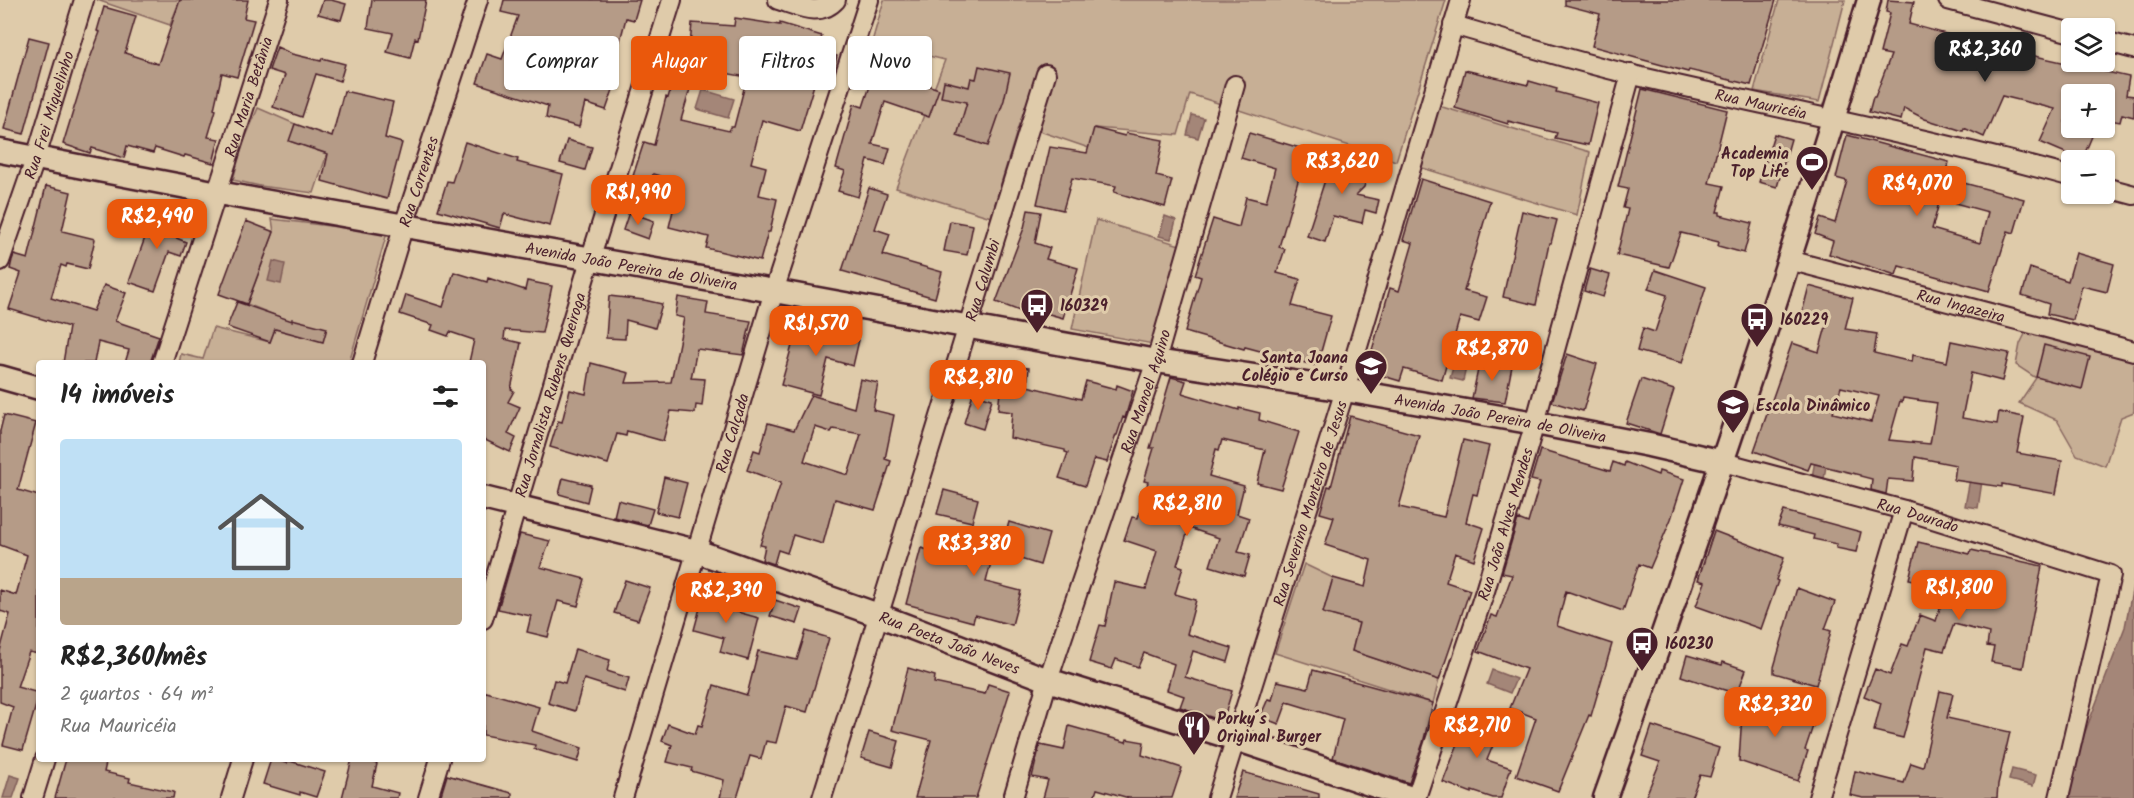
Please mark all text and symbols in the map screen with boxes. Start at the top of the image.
map controls [2061,18,2115,204]
button: layers [2061,18,2115,72]
pin: R$2,360 [1930,32,2040,83]
street label: Rua Maria Betânia [218,34,280,160]
text: R$2,360 [1949,35,2021,67]
chip: Comprar [504,36,619,90]
chip: Alugar [631,36,727,90]
chip: Filtros [739,36,836,90]
chip: Novo [848,36,932,90]
street label: Rua Frei Miguelinho [18,48,82,183]
street label: Rua Mauricéia [1712,83,1809,127]
button: + [2061,84,2115,138]
street label: Rua Correntes [393,133,446,231]
place label: Academia Top Life [1721,142,1789,185]
pin: R$3,620 [1287,144,1397,195]
sports icon: Academia Top Life [1794,144,1830,191]
text: R$3,620 [1306,147,1378,179]
button: − [2061,150,2115,204]
pin: R$4,070 [1862,166,1972,217]
text: R$4,070 [1882,169,1952,201]
pin: R$1,990 [583,175,693,226]
text: R$1,990 [605,178,671,210]
pin: R$2,490 [102,199,212,250]
text: R$2,490 [121,202,193,234]
street label: Rua Calumbi [959,235,1008,325]
street label: Avenida João Pereira de Oliveira [523,236,739,298]
street label: Rua Ingazeira [1914,283,2008,330]
bus stop icon: 160329 [1019,287,1055,334]
street label: Rua Jornalista Rubens Queiroga [509,290,594,501]
place label: 160329 [1060,294,1108,319]
bus stop icon: 160229 [1739,301,1775,348]
pin: R$1,570 [761,306,871,357]
place label: 160229 [1780,308,1828,333]
text: R$1,570 [784,309,848,341]
street label: Rua Manoel Aquino [1115,327,1178,457]
pin: R$2,870 [1437,331,1547,382]
text: R$2,870 [1456,334,1528,366]
place label: Santa Joana Colégio e Curso [1242,346,1348,389]
school or university icon: Santa Joana Colégio e Curso [1353,348,1389,395]
pin: R$2,810 [923,360,1033,411]
text: R$2,810 [944,363,1012,395]
text: 14 imóveis [60,375,174,417]
icon: filters [429,380,462,413]
school or university icon: Escola Dinâmico [1715,387,1751,434]
street label: Avenida João Pereira de Oliveira [1392,388,1608,450]
street label: Rua Calçada [709,390,757,476]
place label: Escola Dinâmico [1756,394,1870,419]
street label: Rua Severino Monteiro de Jesus [1267,397,1355,610]
street label: Rua João Alves Mendes [1472,445,1541,604]
icon: home [207,478,315,586]
pin: R$2,810 [1132,486,1242,537]
text: R$2,810 [1153,489,1221,521]
street label: Rua Dourado [1874,492,1962,540]
pin: R$3,380 [919,526,1029,577]
text: R$3,380 [937,529,1011,561]
pin: R$1,800 [1904,570,2014,621]
pin: R$2,390 [671,573,781,624]
text: R$1,800 [1925,573,1993,605]
text: R$2,390 [690,576,762,608]
street label: Rua Poeta João Neves [875,605,1023,682]
bus stop icon: 160230 [1624,625,1660,672]
place label: 160230 [1665,632,1714,657]
text: R$2,360/mês [60,637,207,679]
text: 2 quartos · 64 m² [60,679,213,711]
pin: R$2,320 [1720,687,1830,738]
text: R$2,320 [1738,690,1812,722]
place label: Porky´s Original Burger [1217,707,1322,750]
pin: R$2,710 [1422,708,1532,759]
restaurant icon: Porky´s Original Burger [1176,709,1212,756]
text: Rua Mauricéia [60,711,177,743]
text: R$2,710 [1444,711,1510,743]

